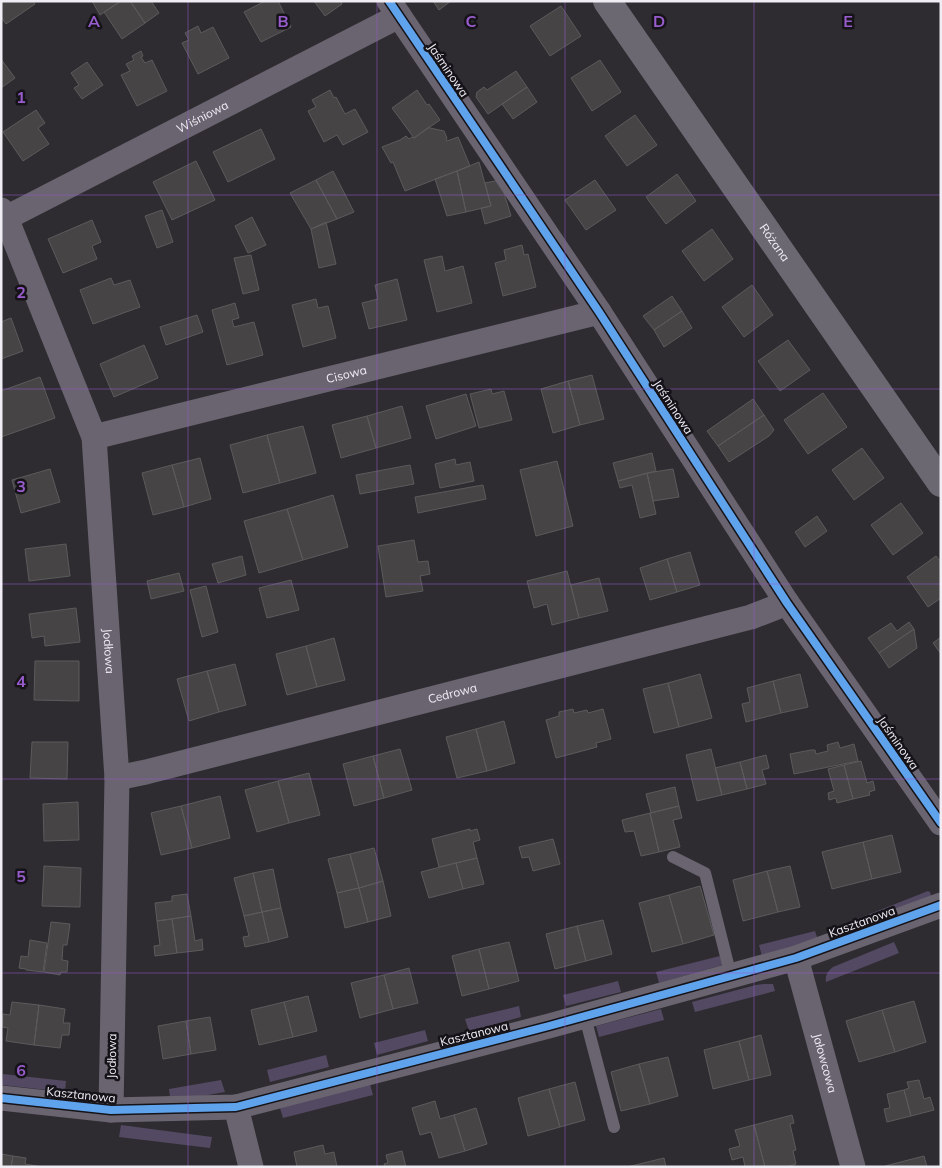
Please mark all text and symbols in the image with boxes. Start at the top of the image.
text: A [88,11,100,31]
text: B [277,11,289,31]
text: C [466,11,477,31]
text: D [653,11,665,31]
text: E [843,11,853,31]
street label: Jaśminowa [425,40,472,100]
text: 1 [16,87,26,107]
street label: Wiśniowa [174,97,231,136]
street label: Różana [757,221,793,264]
text: 2 [16,282,26,302]
street label: Cisowa [324,362,368,386]
street label: Jaśminowa [650,377,697,437]
text: 3 [16,476,26,496]
street label: Jodłowa [100,628,118,674]
text: 4 [16,671,26,691]
street label: Cedrowa [426,680,478,706]
street label: Jaśminowa [875,713,922,772]
text: 5 [16,866,26,886]
street label: Kasztanowa [827,903,897,940]
street label: Kasztanowa [438,1018,509,1049]
street label: Jałowcowa [810,1032,840,1095]
street label: Jodłowa [104,1033,119,1079]
text: 6 [16,1060,26,1080]
street label: Kasztanowa [46,1083,116,1106]

